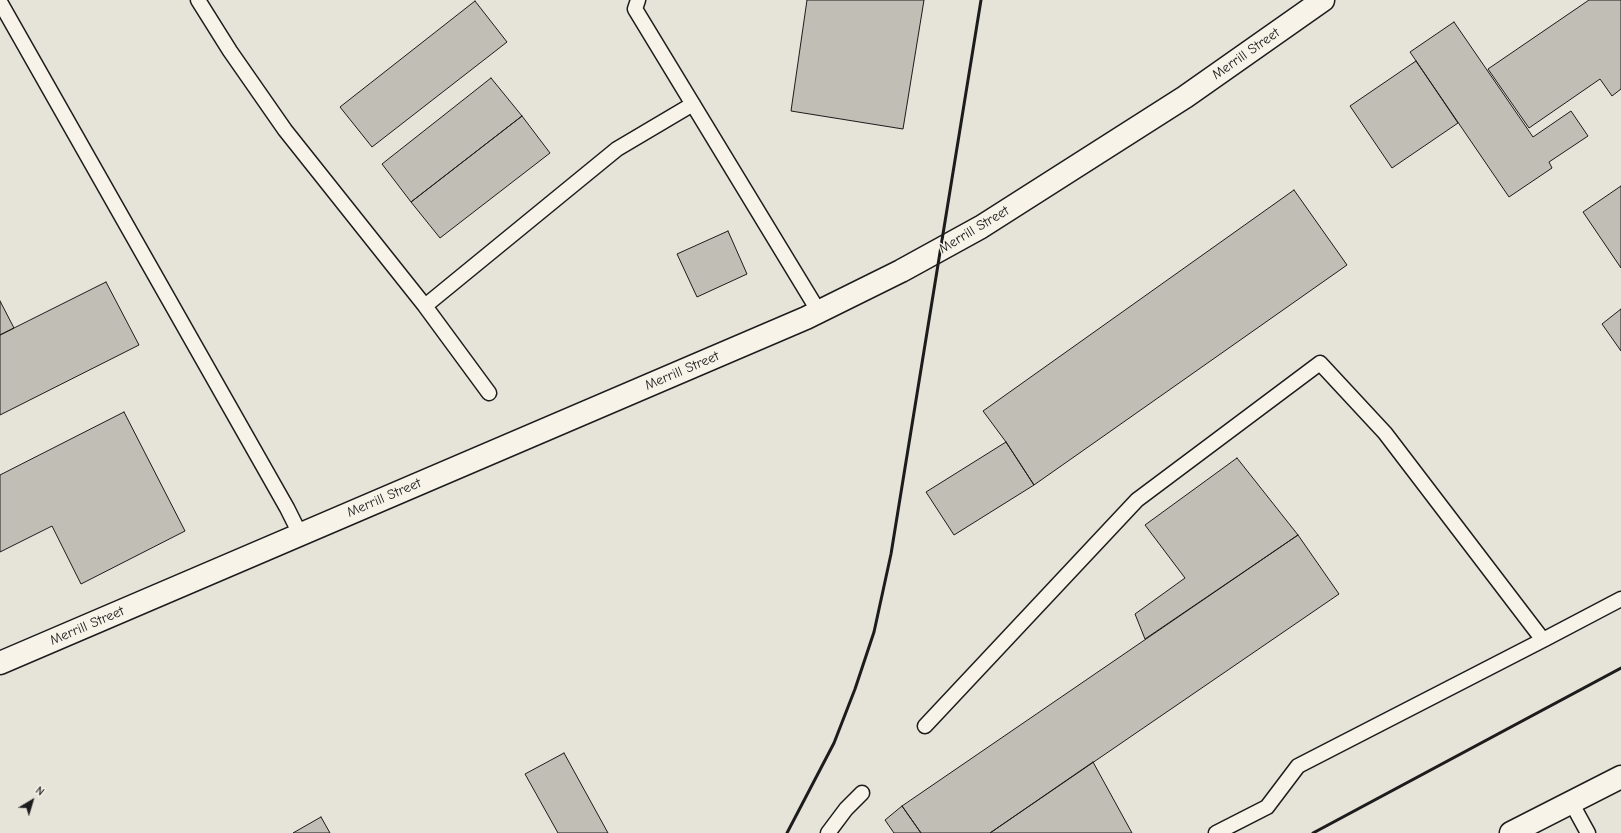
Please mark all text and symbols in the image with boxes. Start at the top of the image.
street label: Merrill Street [1209,24,1283,84]
street label: Merrill Street [936,202,1012,258]
street label: Merrill Street [642,348,722,394]
street label: Merrill Street [344,475,424,521]
street label: Merrill Street [47,603,127,649]
north arrow [12,781,52,821]
text: N [33,784,47,798]

